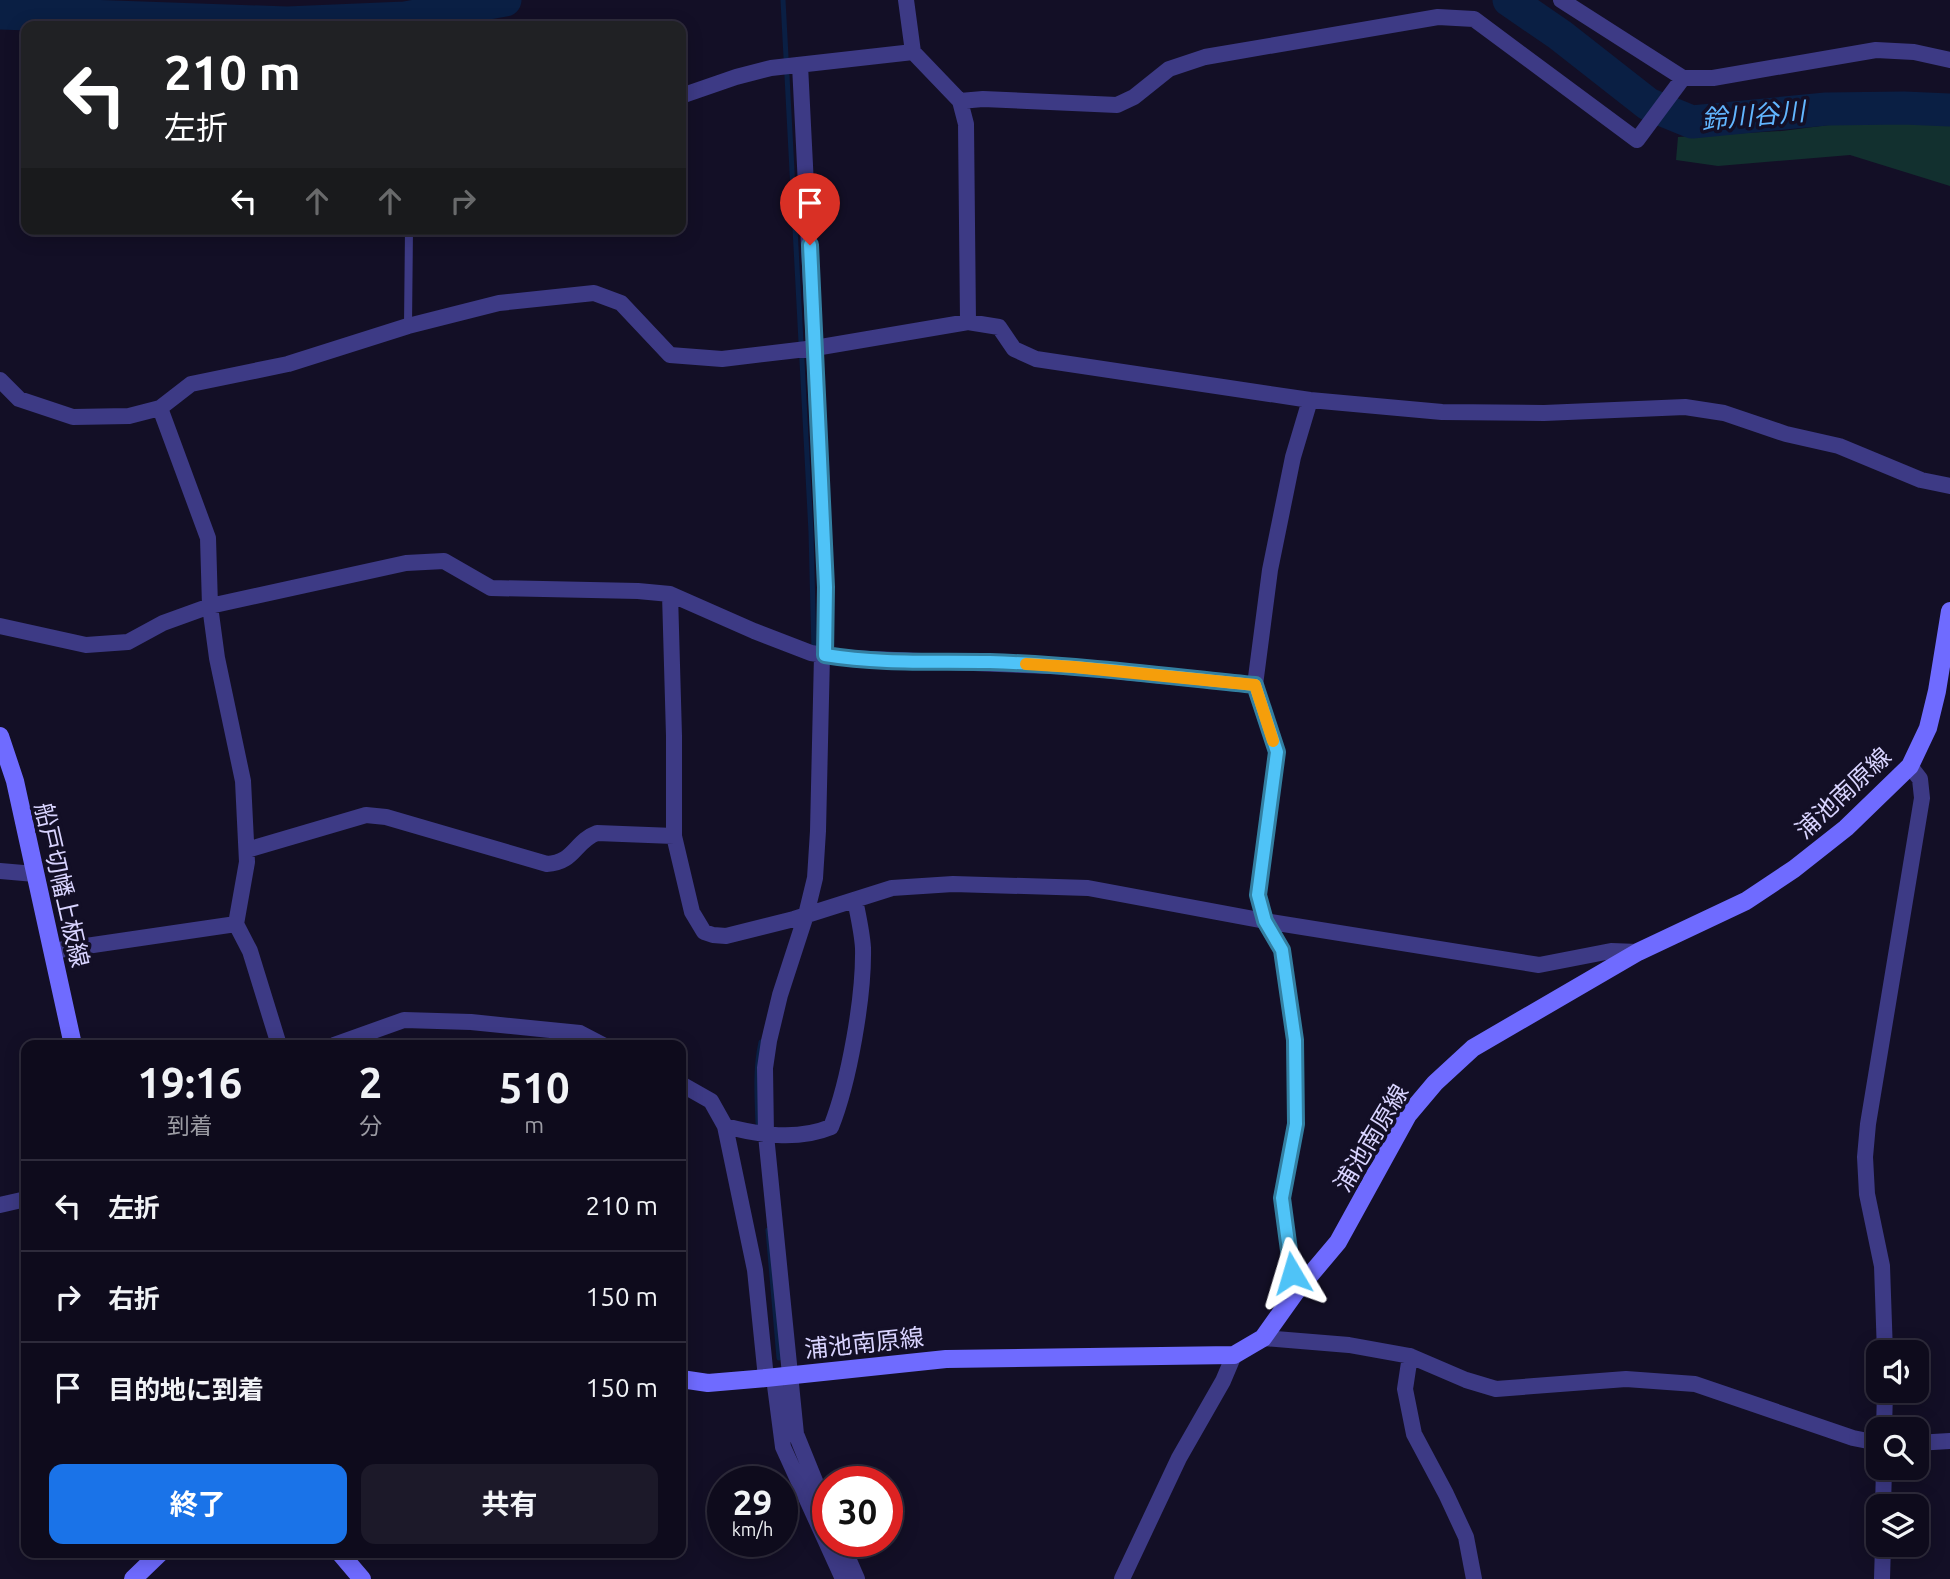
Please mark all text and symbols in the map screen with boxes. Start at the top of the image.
text: 210 m [164,44,301,99]
icon: left [49,49,140,140]
water label: 鈴川谷川 [1700,96,1809,134]
text: 左折 [164,109,228,145]
pin [780,173,840,245]
icon: left [225,182,263,220]
icon: ahead [298,182,336,220]
icon: ahead [371,182,409,220]
icon: right [444,182,482,220]
icon: arrive [791,184,829,222]
street label: 浦池南原線 [1790,742,1896,844]
street label: 船戸切幡上板線 [30,800,94,970]
text: 19:16 [137,1059,242,1106]
text: 2 [359,1059,382,1106]
text: 510 [499,1064,570,1111]
street label: 浦池南原線 [1329,1080,1413,1196]
text: m [524,1112,544,1137]
text: 到着 [167,1113,213,1138]
text: 分 [359,1113,382,1138]
icon: left [49,1187,87,1225]
text: 210 m [586,1191,658,1220]
text: 左折 [108,1193,160,1222]
position arrow [1255,1236,1329,1310]
icon: right [49,1278,87,1316]
text: 150 m [586,1282,658,1311]
text: 右折 [108,1284,160,1313]
street label: 浦池南原線 [803,1323,925,1363]
map controls [1866,1340,1929,1557]
button: sound [1866,1340,1929,1403]
icon: arrive [49,1369,87,1407]
text: 150 m [586,1373,658,1402]
text: 目的地に到着 [108,1375,264,1404]
button: search [1866,1417,1929,1480]
button: 終了 [49,1464,347,1544]
button: 共有 [361,1464,658,1544]
speed limit sign: 30 [812,1466,903,1557]
text: 29 [733,1482,772,1522]
button: layers [1866,1494,1929,1557]
text: km/h [732,1519,773,1539]

